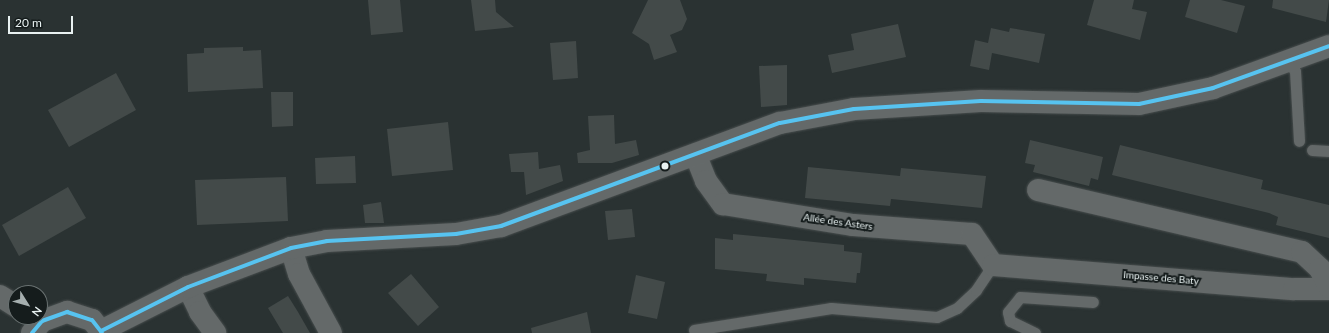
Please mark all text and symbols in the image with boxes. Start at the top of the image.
scale bar [10,8,75,34]
text: 20 m [15,15,42,30]
unlabelled marker [660,161,670,171]
street label: Allée des Asters [802,211,874,233]
street label: Impasse des Baty [1123,269,1199,287]
north arrow [8,285,48,325]
text: N [29,305,45,319]

